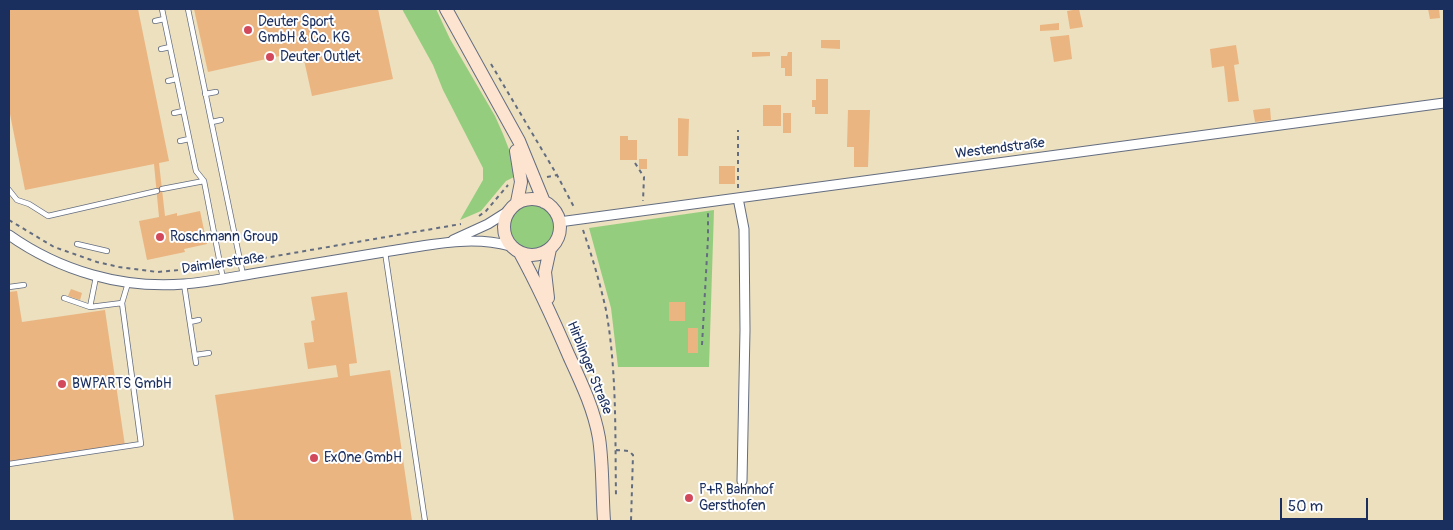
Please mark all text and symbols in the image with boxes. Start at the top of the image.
place label: Deuter Sport GmbH & Co. KG [258,14,350,46]
marker: Deuter Sport GmbH & Co. KG [242,24,254,36]
place label: Deuter Outlet [280,49,361,65]
marker: Deuter Outlet [264,51,276,63]
street label: Westendstraße [954,135,1046,163]
place label: Roschmann Group [170,229,278,245]
marker: Roschmann Group [154,231,166,243]
street label: Daimlerstraße [181,250,265,278]
street label: Hirblinger Straße [563,319,615,417]
place label: BWPARTS GmbH [72,376,172,392]
marker: BWPARTS GmbH [56,378,68,390]
place label: ExOne GmbH [324,450,402,466]
marker: ExOne GmbH [308,452,320,464]
place label: P+R Bahnhof Gersthofen [699,482,775,514]
scale bar [1283,488,1370,520]
marker: P+R Bahnhof Gersthofen [683,492,695,504]
text: 50 m [1288,497,1323,516]

